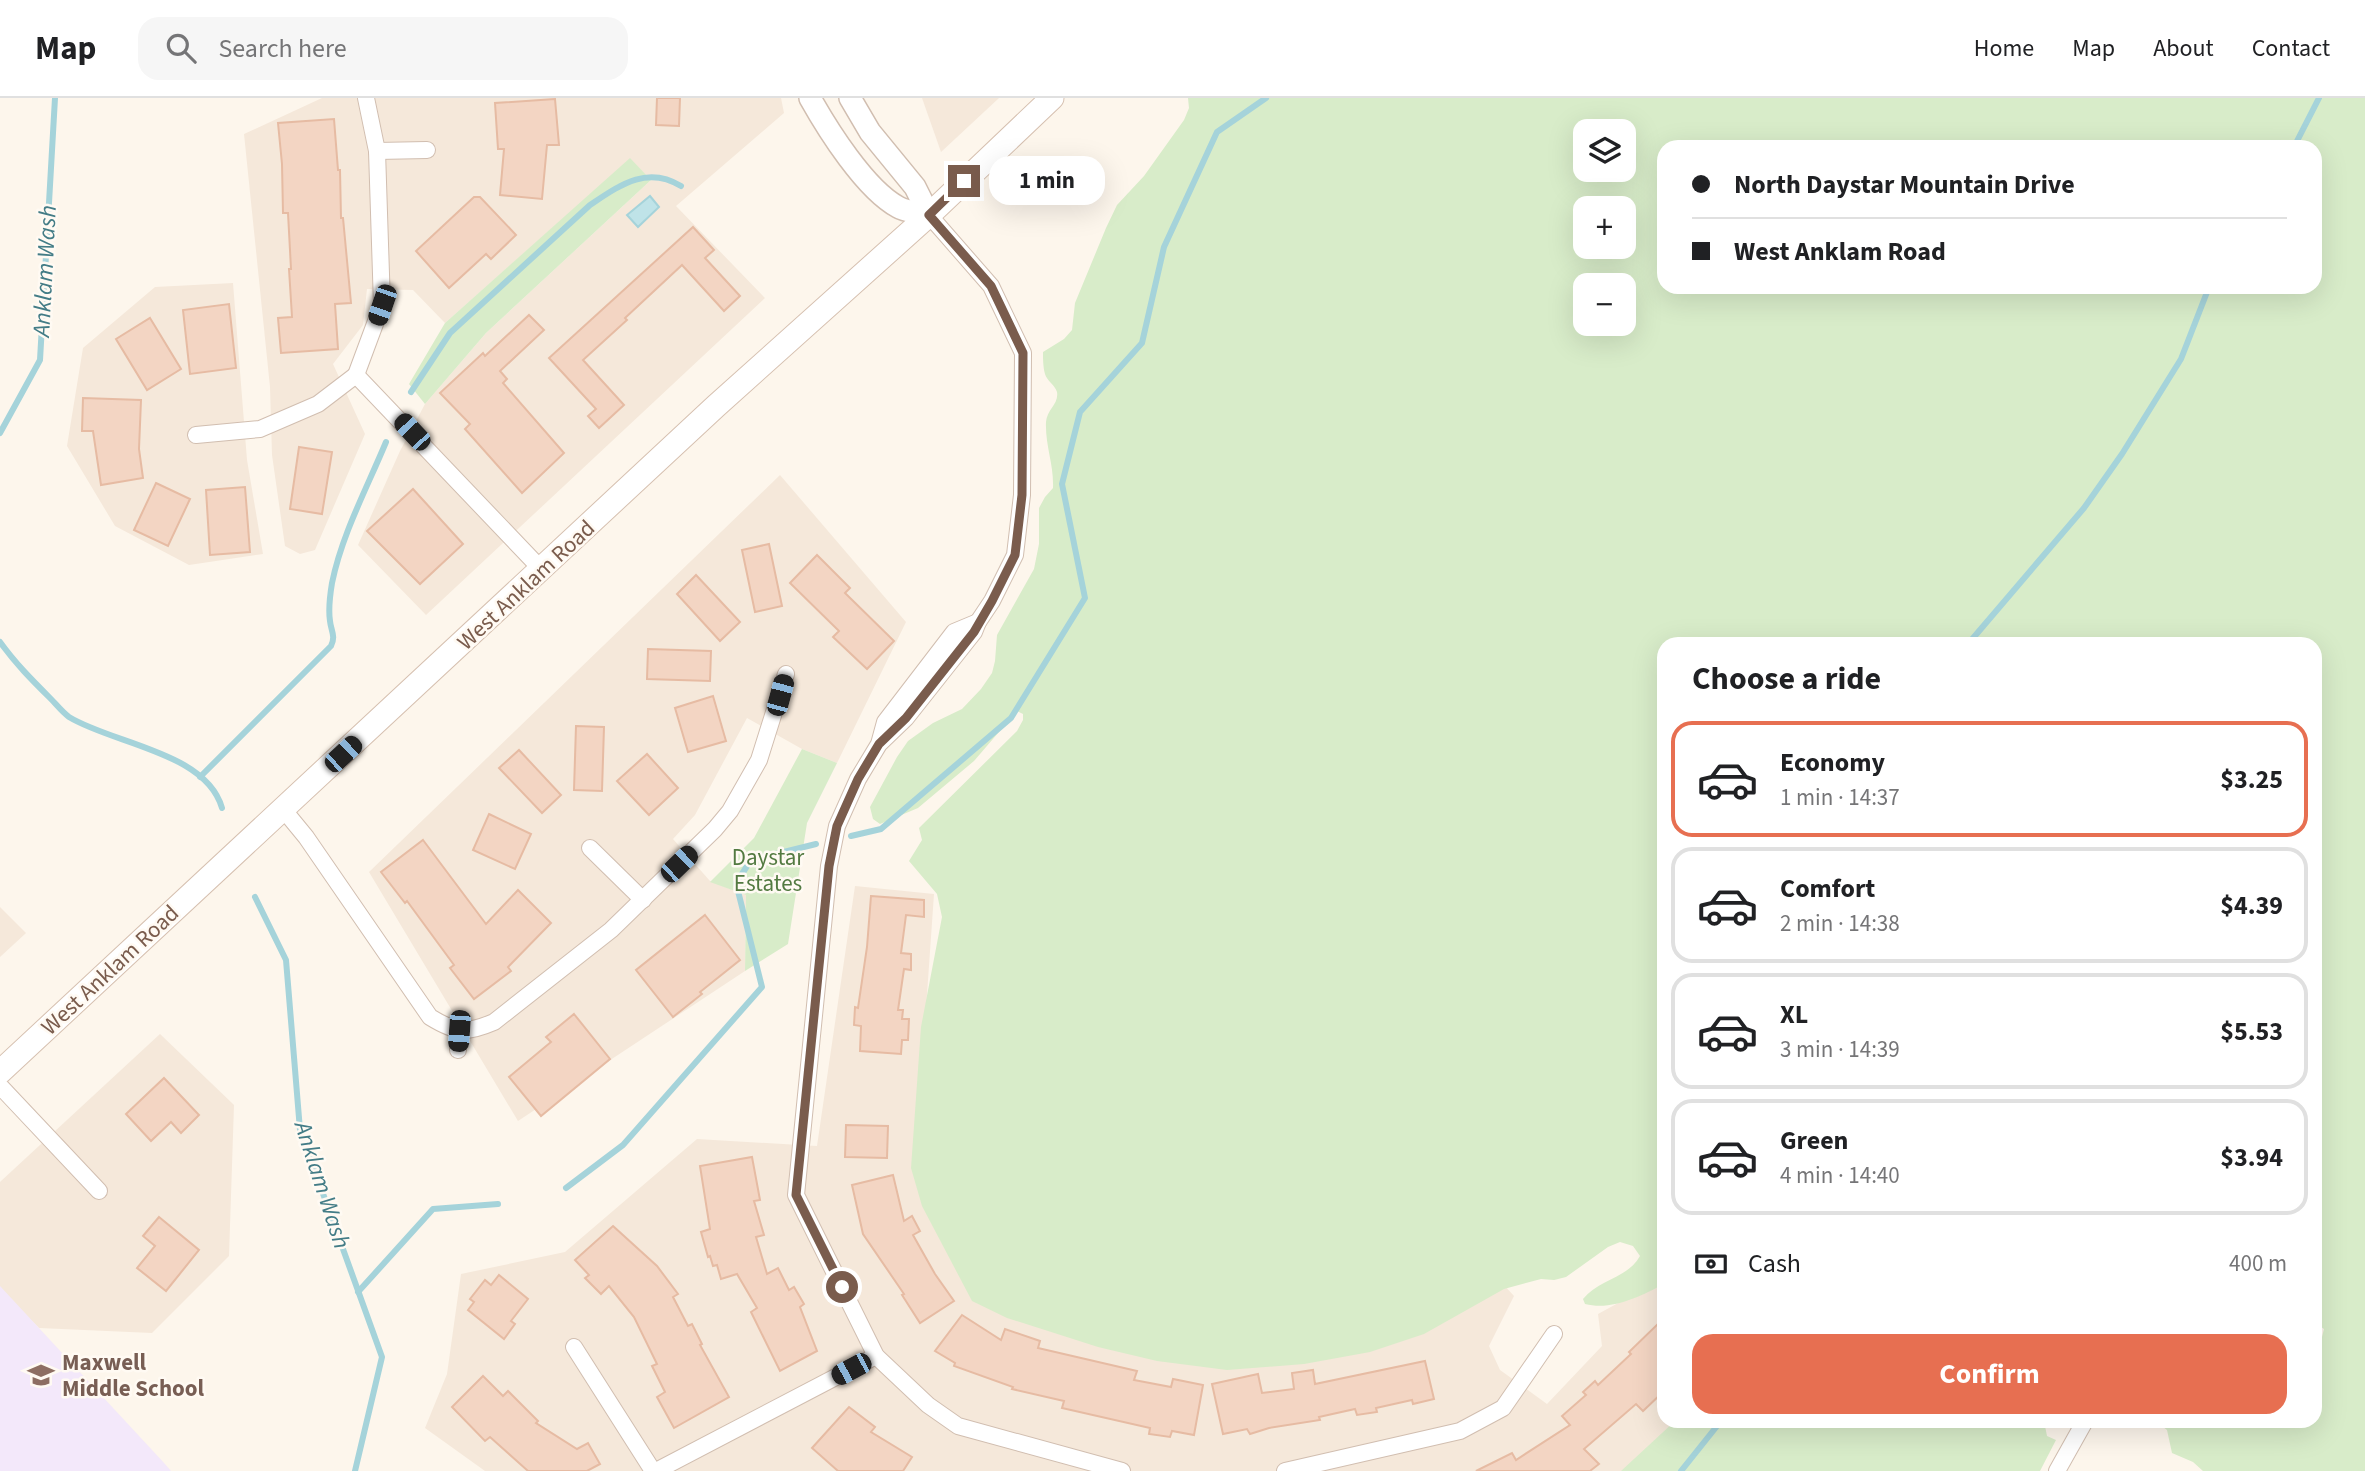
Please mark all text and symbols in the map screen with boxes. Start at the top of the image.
search box [138,17,628,80]
text: Map [35,25,96,72]
icon: search [162,29,200,67]
text: Search here [218,30,347,67]
text: Home [1974,31,2034,66]
text: Map [2072,31,2115,66]
text: About [2153,31,2214,66]
text: Contact [2252,31,2330,66]
map controls [1573,119,1636,336]
button: layers [1573,119,1636,182]
callout: 1 min [988,156,1104,206]
text: 1 min [1019,164,1075,197]
route end [948,165,980,197]
text: North Daystar Mountain Drive [1734,166,2075,203]
button: + [1573,196,1636,259]
water label: Anklam Wash [24,204,66,340]
text: West Anklam Road [1734,233,1946,270]
button: − [1573,273,1636,336]
car [366,282,399,328]
car [390,409,435,455]
street label: West Anklam Road [450,512,602,658]
text: Choose a ride [1692,656,1881,702]
car [765,672,796,718]
car [321,732,366,776]
text: Economy [1780,744,1885,781]
icon: car [1696,748,1759,811]
text: $3.25 [2220,761,2283,798]
text: 1 min · 14:37 [1780,781,1900,814]
park label: Daystar Estates [732,841,805,900]
car [657,842,702,886]
text: Comfort [1780,870,1875,907]
icon: car [1696,874,1759,937]
text: $4.39 [2220,887,2283,924]
street label: West Anklam Road [34,897,186,1043]
text: 2 min · 14:38 [1780,907,1900,940]
text: XL [1780,996,1808,1033]
icon: car [1696,1000,1759,1063]
car [448,1009,471,1053]
text: $5.53 [2220,1013,2283,1050]
text: 3 min · 14:39 [1780,1033,1900,1066]
water label: Anklam Wash [284,1115,359,1253]
text: Green [1780,1122,1848,1159]
icon: car [1696,1126,1759,1189]
text: $3.94 [2220,1139,2283,1176]
text: 4 min · 14:40 [1780,1159,1900,1192]
icon: cash [1692,1245,1730,1283]
text: Cash [1748,1245,1801,1282]
text: 400 m [2229,1247,2287,1280]
route start [826,1271,858,1303]
button: Confirm [1692,1334,2287,1414]
place label: Maxwell Middle School [62,1346,205,1405]
car [828,1350,875,1388]
school or university icon: Maxwell Middle School [26,1360,56,1390]

